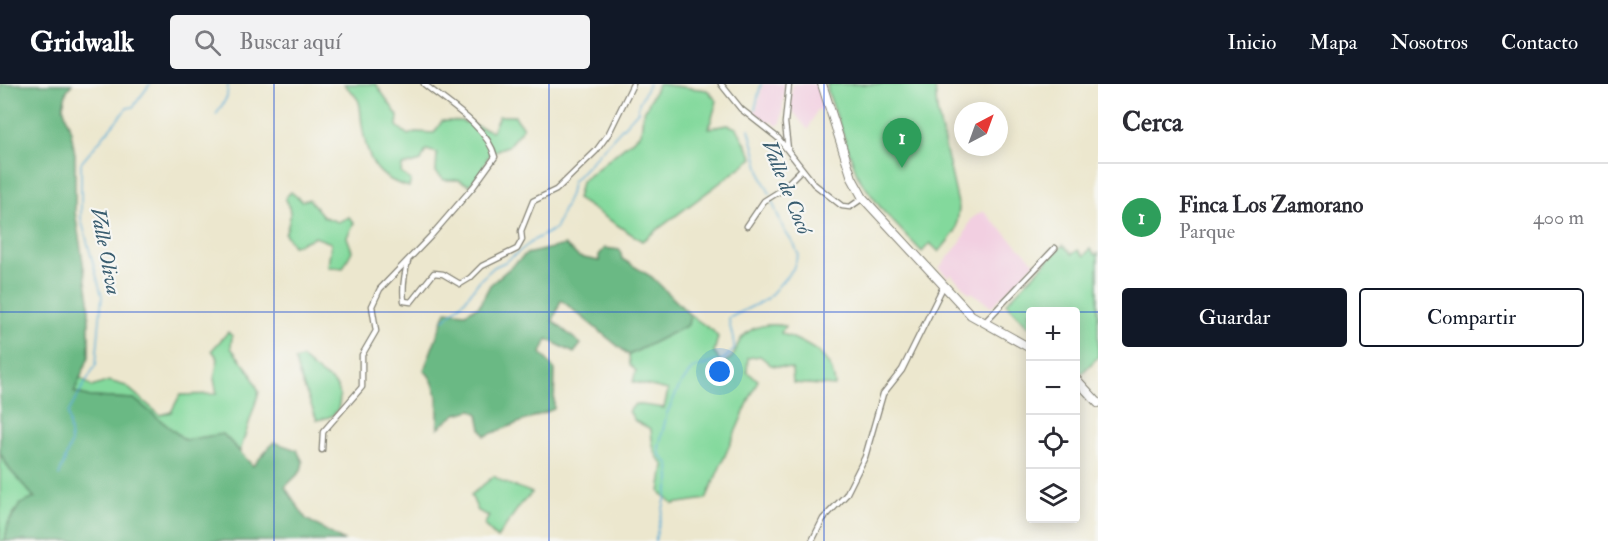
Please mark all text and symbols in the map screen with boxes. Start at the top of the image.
search box [170,15,590,69]
text: Gridwalk [30,25,134,60]
icon: search [191,26,224,59]
text: Buscar aquí [239,28,341,56]
text: Inicio [1227,29,1276,56]
text: Mapa [1309,29,1357,56]
text: Nosotros [1390,29,1468,56]
text: Contacto [1501,29,1578,56]
north arrow [954,102,1008,156]
text: Cerca [1122,107,1183,139]
pin: 1 [882,118,922,168]
water label: Valle de Cocó [755,136,818,240]
text: Finca Los Zamorano [1179,191,1363,219]
water label: Valle Oliva [84,205,127,297]
text: 1 [1138,205,1145,230]
text: 400 m [1533,205,1584,230]
text: Parque [1179,219,1235,244]
button: Guardar [1122,288,1347,347]
button: Compartir [1359,288,1584,347]
map controls [1026,307,1080,523]
button: + [1026,307,1080,361]
your location [705,357,734,386]
button: − [1026,361,1080,415]
button: locate [1026,415,1080,469]
button: layers [1026,469,1080,523]

